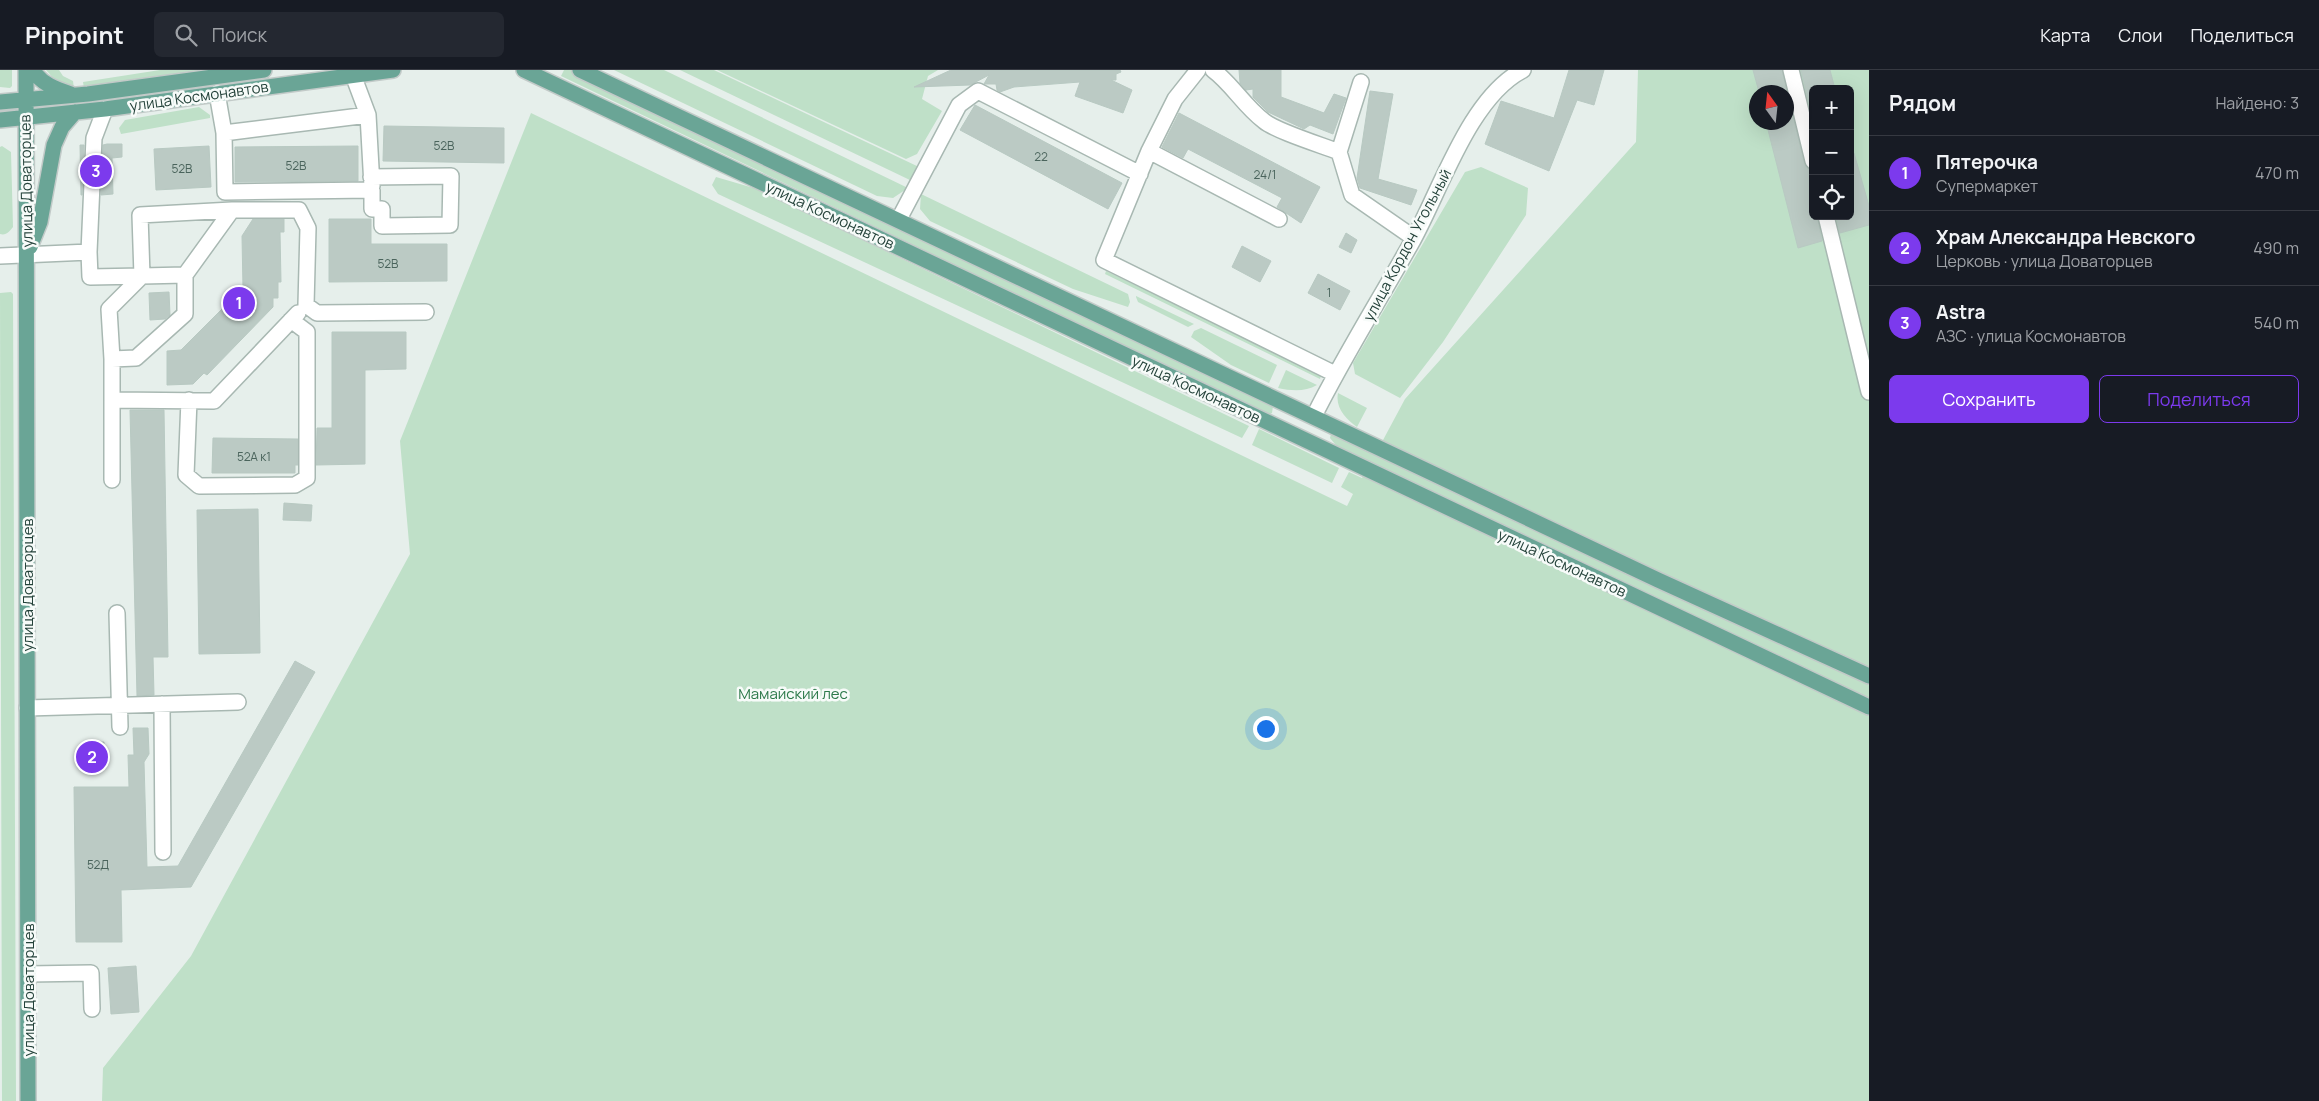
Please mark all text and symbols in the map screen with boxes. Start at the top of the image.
search box [154,12,504,57]
text: Pinpoint [25,18,124,51]
icon: search [172,21,200,49]
text: Поиск [212,22,267,48]
text: Карта [2040,23,2090,47]
text: Слои [2118,23,2162,47]
text: Поделиться [2190,23,2294,47]
street label: улица Космонавтов [128,76,270,116]
north arrow [1749,85,1794,130]
map controls [1809,85,1854,220]
button: + [1809,85,1854,130]
text: Рядом [1889,89,1956,117]
text: Найдено: 3 [2215,92,2299,114]
street label: улица Доваторцев [14,114,38,248]
button: − [1809,130,1854,175]
house number: 52В [434,137,454,154]
house number: 22 [1034,148,1048,165]
text: Пятерочка [1936,149,2038,175]
pin: 3 [80,152,112,190]
house number: 52В [286,157,306,174]
house number: 52В [172,160,192,177]
text: 1 [1901,162,1909,184]
text: 470 m [2255,162,2299,184]
street label: улица Кордон Угольный [1358,165,1456,325]
house number: 24/1 [1253,166,1277,183]
button: locate [1809,175,1854,220]
text: Супермаркет [1936,175,2038,197]
street label: улица Космонавтов [762,176,898,254]
text: Храм Александра Невского [1936,224,2196,250]
text: 2 [1900,237,1910,259]
text: 490 m [2253,237,2299,259]
text: Церковь · улица Доваторцев [1936,250,2152,272]
house number: 52В [378,255,398,272]
pin: 1 [223,284,255,322]
house number: 1 [1327,284,1331,301]
text: Astra [1936,299,1986,325]
text: 3 [1900,312,1910,334]
text: 540 m [2254,312,2299,334]
text: АЗС · улица Космонавтов [1936,325,2126,347]
street label: улица Космонавтов [1128,350,1264,428]
button: Сохранить [1889,375,2089,423]
button: Поделиться [2099,375,2299,423]
house number: 52А к1 [237,448,271,465]
street label: улица Доваторцев [17,519,38,651]
street label: улица Космонавтов [1494,524,1630,602]
park label: Мамайский лес [738,683,848,704]
your location [1253,716,1279,742]
pin: 2 [76,738,108,776]
house number: 52Д [87,856,109,873]
street label: улица Доваторцев [18,924,39,1056]

